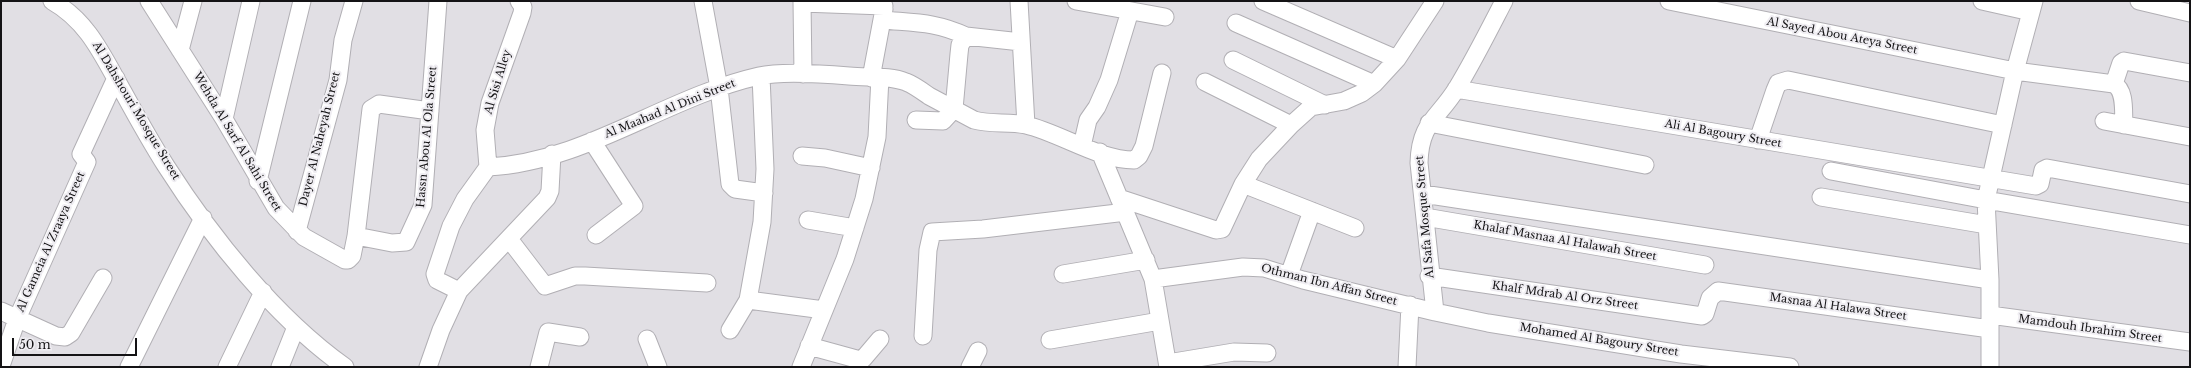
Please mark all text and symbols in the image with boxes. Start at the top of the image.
street label: Al Sayed Abou Ateya Street [1766,15,1918,57]
street label: Al Dahshouri Mosque Street [89,40,183,182]
street label: Al Sisi Alley [482,48,514,116]
street label: Hassn Abou Al Ola Street [414,66,440,208]
street label: Wehda Al Sarf Al Sahi Street [190,70,284,214]
street label: Dayer Al Naheyah Street [297,70,343,208]
street label: Al Maahad Al Dini Street [603,77,737,141]
street label: Ali Al Bagoury Street [1664,117,1782,151]
street label: Al Safa Mosque Street [1413,155,1437,279]
street label: Al Gameia Al Zraaya Street [14,170,88,314]
street label: Khalaf Masnaa Al Halawah Street [1472,218,1658,264]
street label: Othman Ibn Affan Street [1260,262,1398,308]
street label: Khalf Mdrab Al Orz Street [1491,279,1639,313]
street label: Masnaa Al Halawa Street [1768,291,1908,323]
street label: Mamdouh Ibrahim Street [2017,312,2163,346]
street label: Mohamed Al Bagoury Street [1519,321,1679,359]
scale bar [14,330,139,356]
text: 50 m [19,337,51,352]

